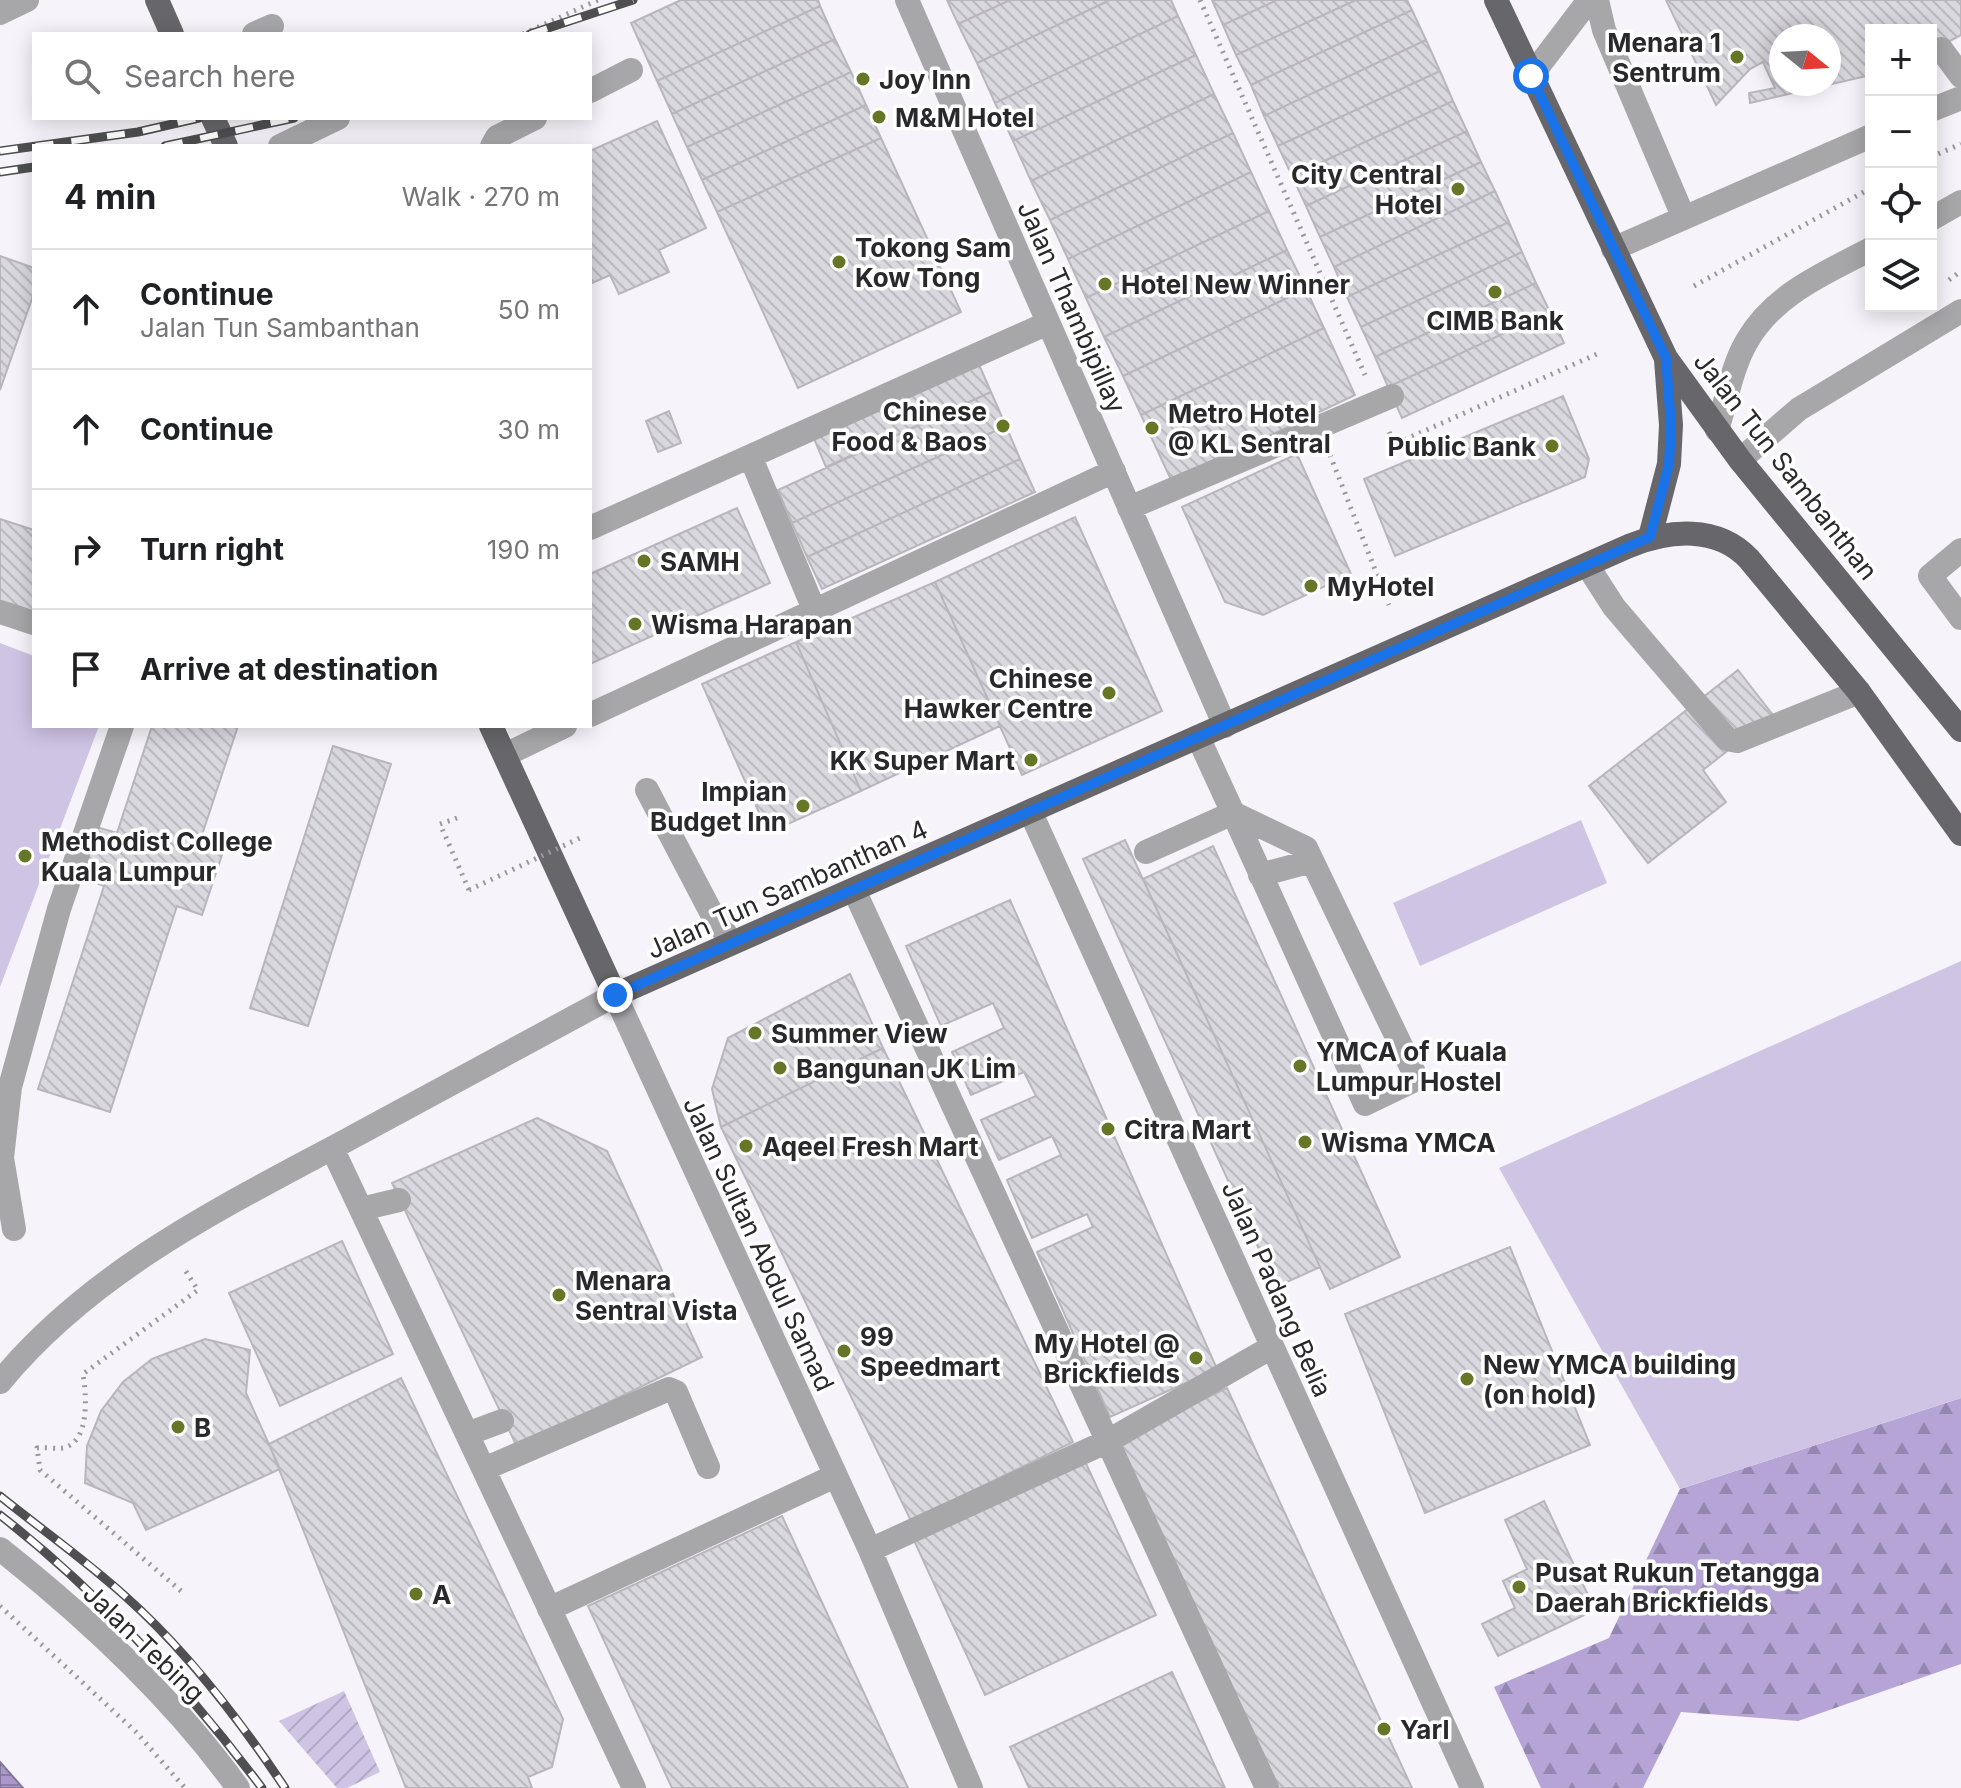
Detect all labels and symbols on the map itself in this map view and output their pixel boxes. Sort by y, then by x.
north arrow [1769,24,1841,96]
place label: Menara 1 Sentrum [1607,27,1721,88]
marker: Menara 1 Sentrum [1728,48,1746,66]
route start [1513,58,1549,94]
place label: Joy Inn [879,64,971,95]
marker: Joy Inn [854,70,872,88]
place label: M&M Hotel [895,102,1034,133]
marker: M&M Hotel [870,108,888,126]
place label: City Central Hotel [1291,159,1442,220]
marker: City Central Hotel [1449,180,1467,198]
street label: Jalan Thambipillay [1011,196,1133,418]
place label: Tokong Sam Kow Tong [855,232,1011,293]
marker: Tokong Sam Kow Tong [830,253,848,271]
place label: Hotel New Winner [1121,269,1350,300]
marker: Hotel New Winner [1096,275,1114,293]
marker: CIMB Bank [1486,283,1504,301]
place label: CIMB Bank [1426,305,1564,336]
street label: Jalan Tun Sambanthan [1688,346,1884,586]
place label: Chinese Food & Baos [832,396,987,457]
place label: Metro Hotel @ KL Sentral [1168,398,1331,459]
marker: Chinese Food & Baos [994,417,1012,435]
marker: Metro Hotel @ KL Sentral [1143,419,1161,437]
place label: Public Bank [1387,431,1536,462]
marker: Public Bank [1543,437,1561,455]
place label: SAMH [660,546,740,577]
marker: SAMH [635,552,653,570]
place label: MyHotel [1327,571,1434,602]
marker: MyHotel [1302,577,1320,595]
place label: Wisma Harapan [651,609,852,640]
marker: Wisma Harapan [626,615,644,633]
place label: Chinese Hawker Centre [904,663,1093,724]
marker: Chinese Hawker Centre [1100,684,1118,702]
place label: KK Super Mart [830,745,1015,776]
marker: KK Super Mart [1022,751,1040,769]
place label: Impian Budget Inn [650,776,787,837]
marker: Impian Budget Inn [794,797,812,815]
street label: Jalan Tun Sambanthan 4 [642,813,932,965]
place label: Methodist College Kuala Lumpur [41,826,273,887]
marker: Methodist College Kuala Lumpur [16,847,34,865]
route end [597,977,633,1013]
place label: Summer View [771,1018,948,1049]
marker: Summer View [746,1024,764,1042]
place label: YMCA of Kuala Lumpur Hostel [1316,1036,1507,1097]
place label: Bangunan JK Lim [796,1053,1016,1084]
marker: YMCA of Kuala Lumpur Hostel [1291,1057,1309,1075]
marker: Bangunan JK Lim [771,1059,789,1077]
street label: Jalan Sultan Abdul Samad [677,1092,841,1396]
place label: Citra Mart [1124,1114,1252,1145]
marker: Citra Mart [1099,1120,1117,1138]
place label: Wisma YMCA [1321,1127,1496,1158]
place label: Aqeel Fresh Mart [762,1131,979,1162]
marker: Wisma YMCA [1296,1133,1314,1151]
marker: Aqeel Fresh Mart [737,1137,755,1155]
street label: Jalan Padang Belia [1216,1176,1338,1402]
place label: Menara Sentral Vista [575,1265,738,1326]
marker: Menara Sentral Vista [550,1286,568,1304]
place label: 99 Speedmart [860,1321,1001,1382]
place label: My Hotel @ Brickfields [1034,1328,1180,1389]
marker: 99 Speedmart [835,1342,853,1360]
marker: My Hotel @ Brickfields [1187,1349,1205,1367]
place label: New YMCA building (on hold) [1483,1349,1736,1410]
marker: New YMCA building (on hold) [1458,1370,1476,1388]
place label: B [194,1412,211,1443]
marker: B [169,1418,187,1436]
place label: Pusat Rukun Tetangga Daerah Brickfields [1535,1557,1820,1618]
street label: Jalan Tebing [77,1578,211,1708]
marker: Pusat Rukun Tetangga Daerah Brickfields [1510,1578,1528,1596]
place label: A [432,1579,451,1610]
marker: A [407,1585,425,1603]
place label: Yarl [1400,1714,1450,1745]
marker: Yarl [1375,1720,1393,1738]

